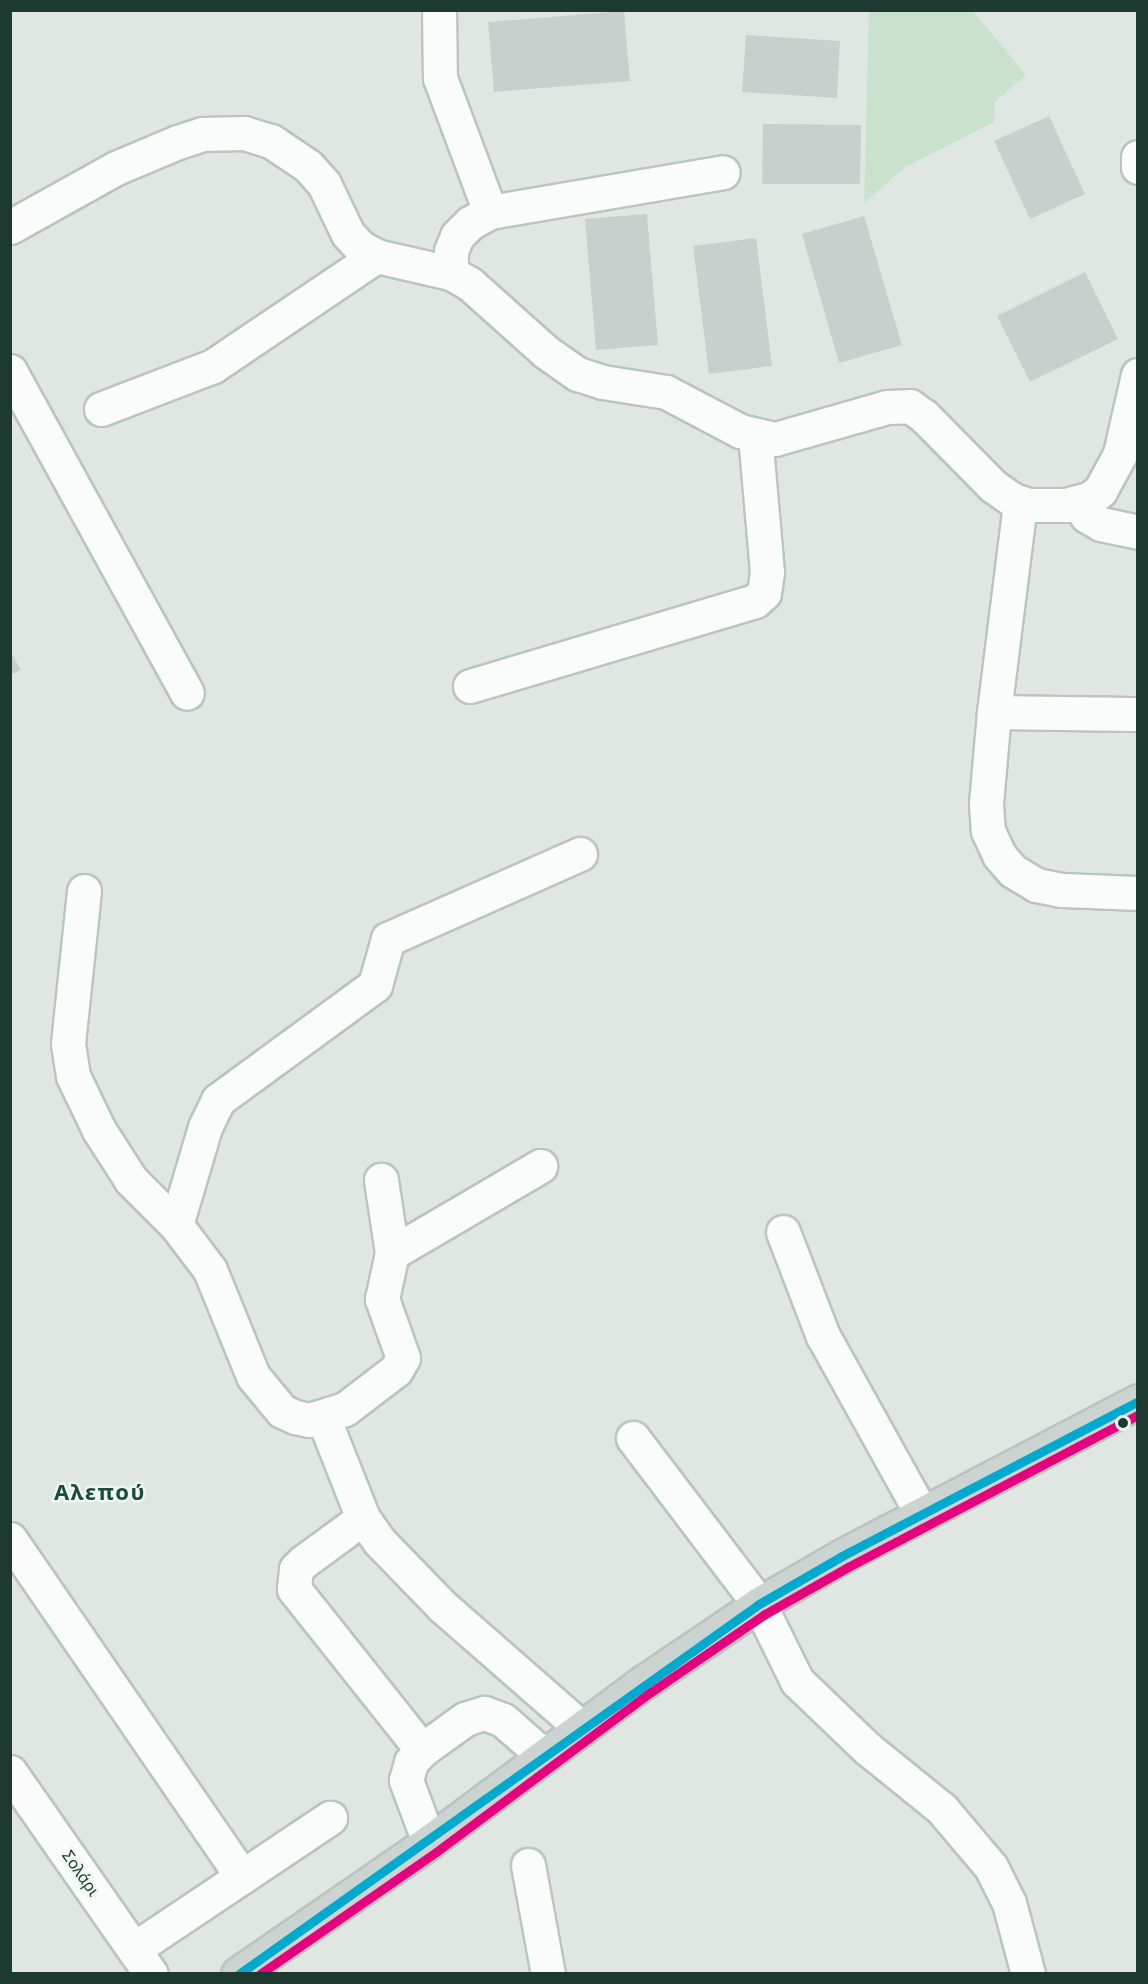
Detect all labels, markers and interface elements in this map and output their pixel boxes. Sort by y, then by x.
unlabelled marker [1117,1417,1129,1429]
district label: Αλεπού [54,1479,146,1505]
street label: Σολάρι [58,1846,104,1900]

